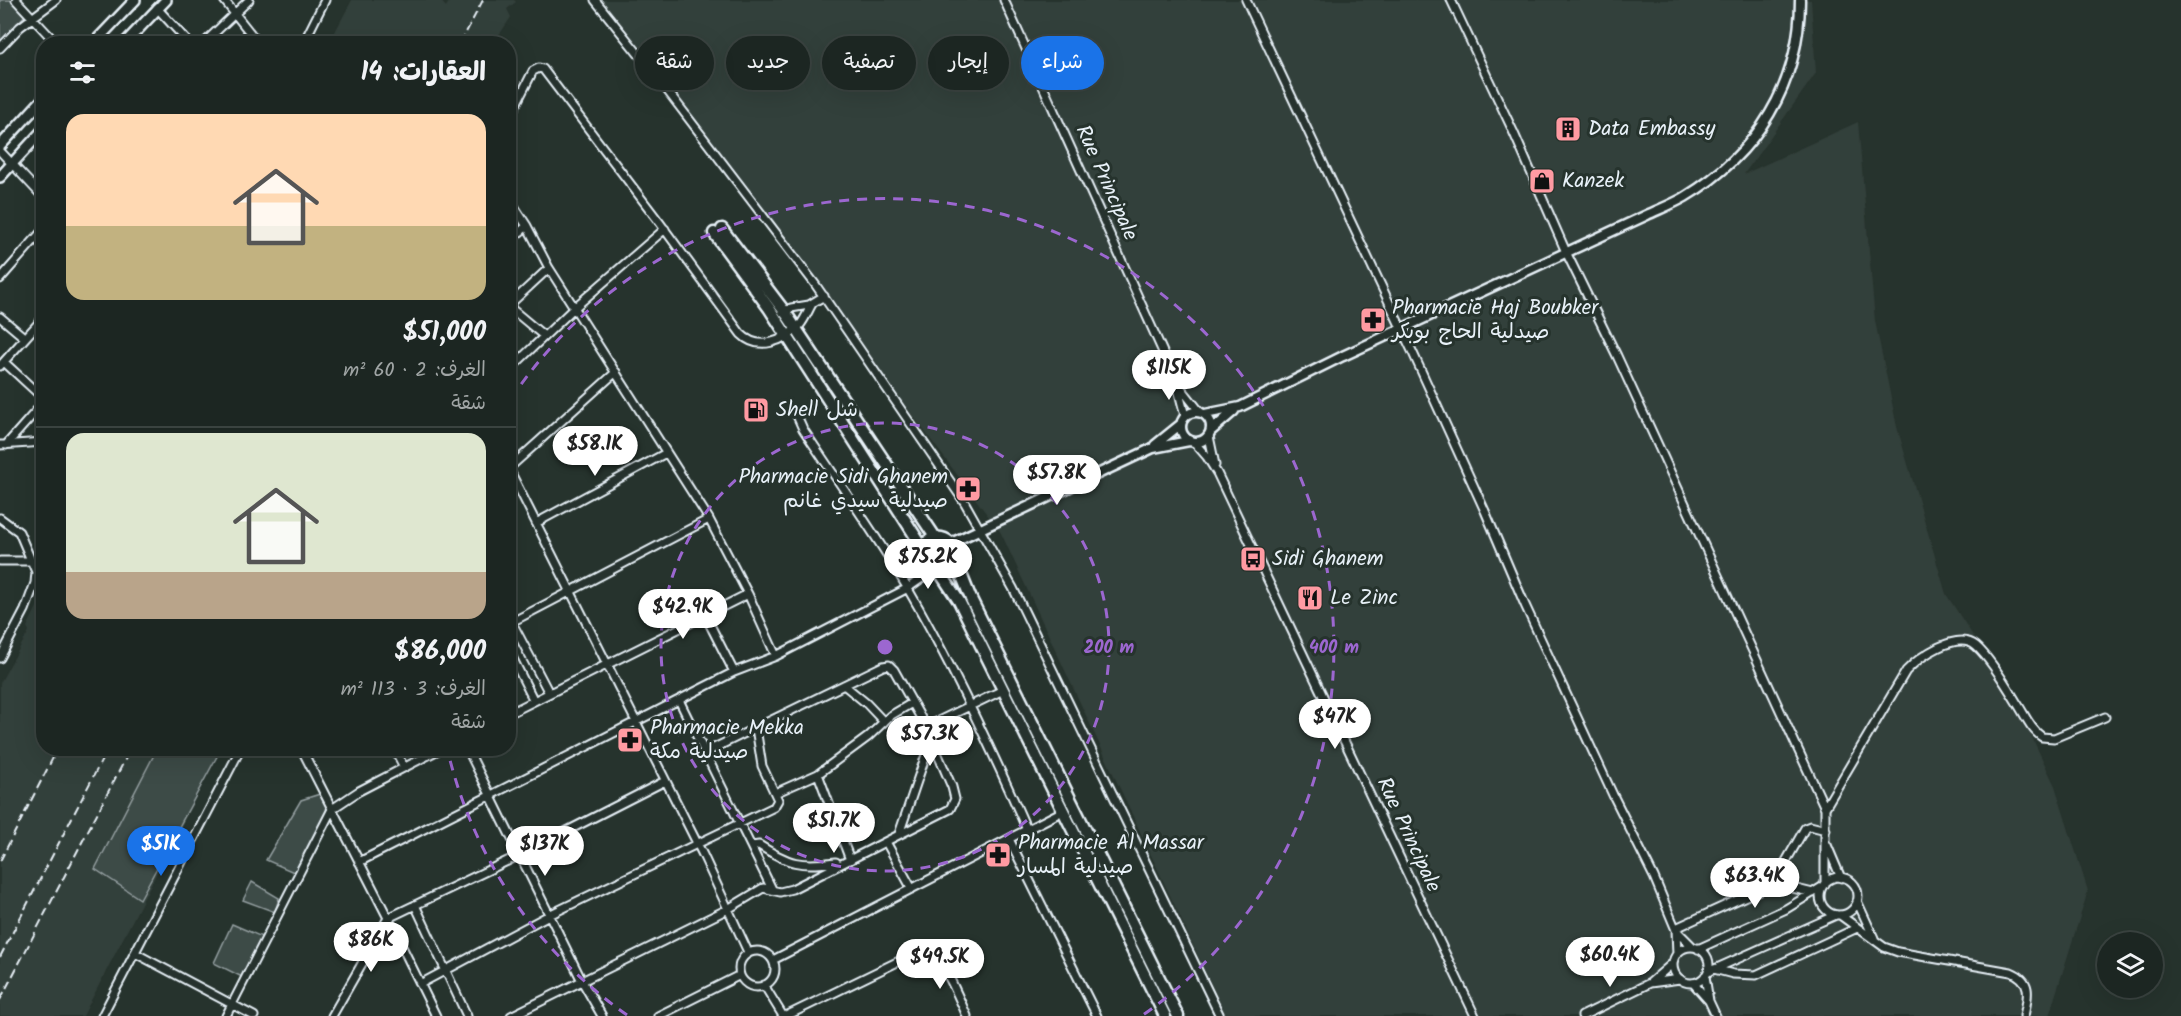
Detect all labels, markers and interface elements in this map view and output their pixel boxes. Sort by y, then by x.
chip: شقة [635,36,714,90]
chip: جديد [726,36,810,90]
chip: تصفية [822,36,916,90]
chip: إيجار [928,36,1009,90]
chip: شراء [1021,36,1104,90]
text: العقارات: 14 [360,52,486,94]
icon: filters [66,56,99,89]
place label: Data Embassy [1588,113,1716,146]
building icon: Data Embassy [1553,114,1583,144]
street label: Rue Principale [1066,120,1146,247]
icon: home [222,153,330,261]
place label: Kanzek [1562,165,1624,198]
shop icon: Kanzek [1527,166,1557,196]
place label: Pharmacie Haj Boubker صيدلية الحاج بوبكر [1390,292,1599,349]
pharmacy icon: Pharmacie Haj Boubker صيدلية الحاج بوبكر [1358,305,1388,335]
text: $51,000 [403,312,486,354]
pin: $115K [1127,350,1211,401]
text: $115K [1146,353,1192,385]
text: الغرف: 2 · 60 m² [343,355,486,387]
text: شقة [451,388,486,420]
place label: Shell شل [776,394,858,427]
fuel station icon: Shell شل [741,395,771,425]
pin: $58.1K [546,426,644,477]
text: $58.1K [567,429,623,461]
pin: $57.8K [1008,455,1106,506]
text: $57.8K [1027,458,1087,490]
place label: Pharmacie Sidi Ghanem صيدلية سيدي غانم [738,461,948,518]
icon: home [222,472,330,580]
pharmacy icon: Pharmacie Sidi Ghanem صيدلية سيدي غانم [953,474,983,504]
pin: $75.2K [879,539,977,590]
text: $75.2K [898,542,958,574]
place label: Sidi Ghanem [1272,543,1383,576]
bus stop icon: Sidi Ghanem [1238,544,1268,574]
place label: Le Zinc [1330,582,1398,615]
restaurant icon: Le Zinc [1295,583,1325,613]
pin: $42.9K [634,589,732,640]
text: $42.9K [652,592,714,624]
text: $86,000 [394,631,486,673]
text: 200 m [1084,634,1135,663]
text: 400 m [1309,634,1359,663]
centre of rings [875,637,895,657]
text: الغرف: 3 · 113 m² [341,674,486,706]
pin: $47K [1299,699,1371,750]
text: $47K [1313,702,1357,734]
text: شقة [451,707,486,739]
place label: Pharmacie Mekka صيدلية مكة [650,712,804,769]
pin: $57.3K [881,716,979,767]
text: $57.3K [900,719,960,751]
pharmacy icon: Pharmacie Mekka صيدلية مكة [615,725,645,755]
street label: Rue Principale [1367,772,1449,898]
pin: $51.7K [785,803,883,854]
text: $51.7K [807,806,861,838]
pin: $51K [125,826,197,877]
pin: $137K [503,826,587,877]
place label: Pharmacie Al Massar صيدلية المسار [1016,827,1205,884]
text: $51K [141,829,181,861]
text: $137K [520,829,570,861]
pharmacy icon: Pharmacie Al Massar صيدلية المسار [983,840,1013,870]
pin: $63.4K [1706,858,1804,909]
text: $63.4K [1724,861,1786,893]
pin: $86K [335,922,407,973]
text: $86K [348,925,394,957]
map controls [2097,932,2163,998]
button: layers [2097,932,2163,998]
pin: $60.4K [1561,937,1659,988]
pin: $49.5K [891,939,989,990]
text: $60.4K [1580,940,1640,972]
text: $49.5K [910,942,970,974]

